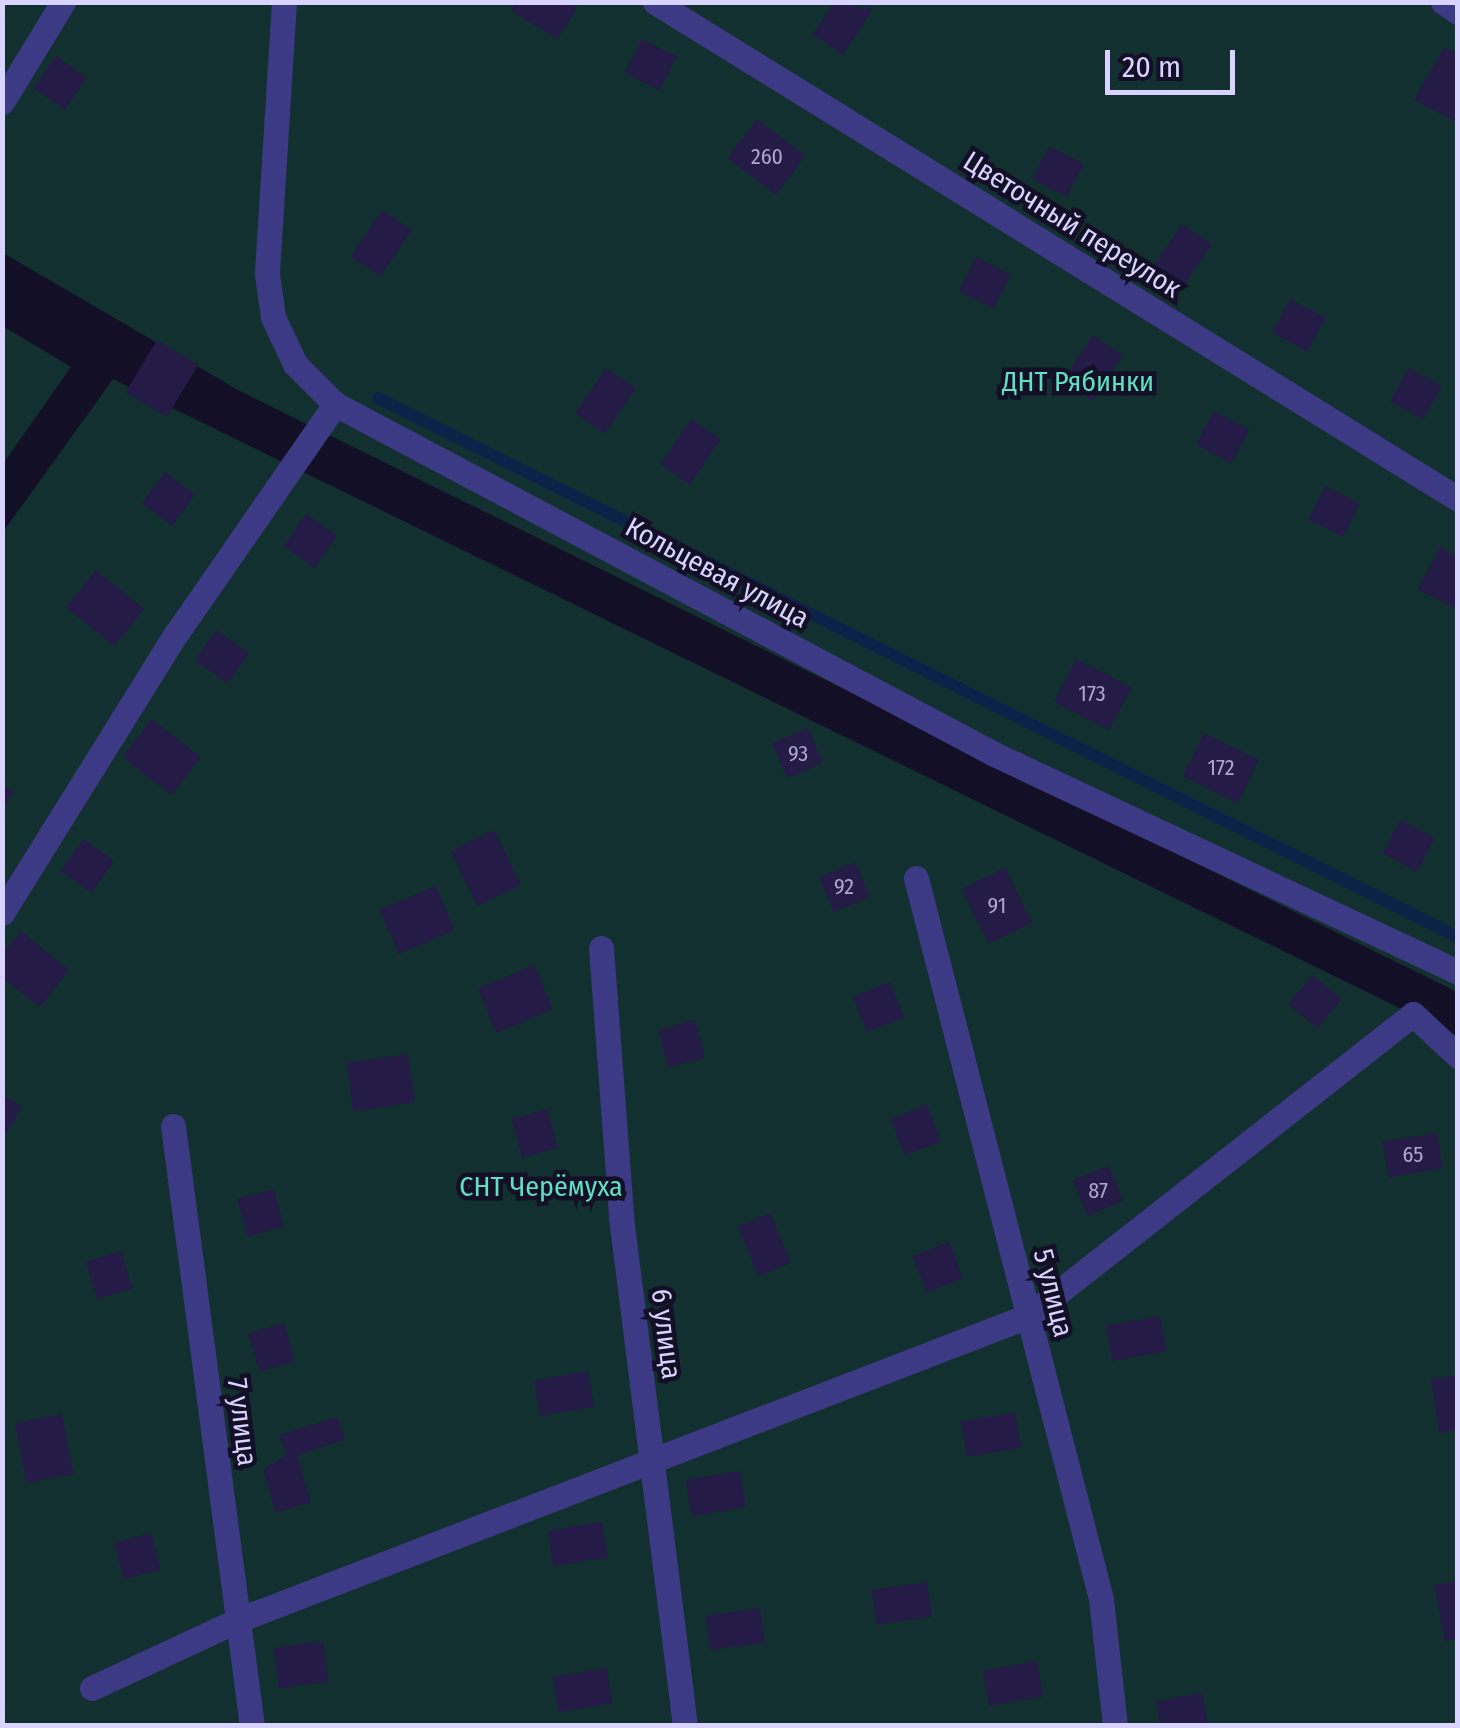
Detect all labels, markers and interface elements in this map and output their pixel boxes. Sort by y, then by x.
scale bar [1110,30,1240,92]
text: 20 m [1122,49,1181,85]
house number: 260 [751,144,783,170]
street label: Цветочный переулок [957,144,1187,306]
park label: ДНТ Рябинки [1002,365,1154,399]
street label: Кольцевая улица [620,511,814,635]
house number: 173 [1078,681,1106,707]
house number: 93 [788,741,808,767]
house number: 172 [1208,755,1234,781]
house number: 92 [834,874,854,900]
house number: 91 [988,893,1006,919]
house number: 65 [1403,1142,1423,1168]
park label: СНТ Черёмуха [459,1170,623,1204]
house number: 87 [1088,1178,1108,1204]
street label: 5 улица [1026,1245,1080,1341]
street label: 6 улица [644,1287,688,1381]
street label: 7 улица [220,1376,264,1468]

